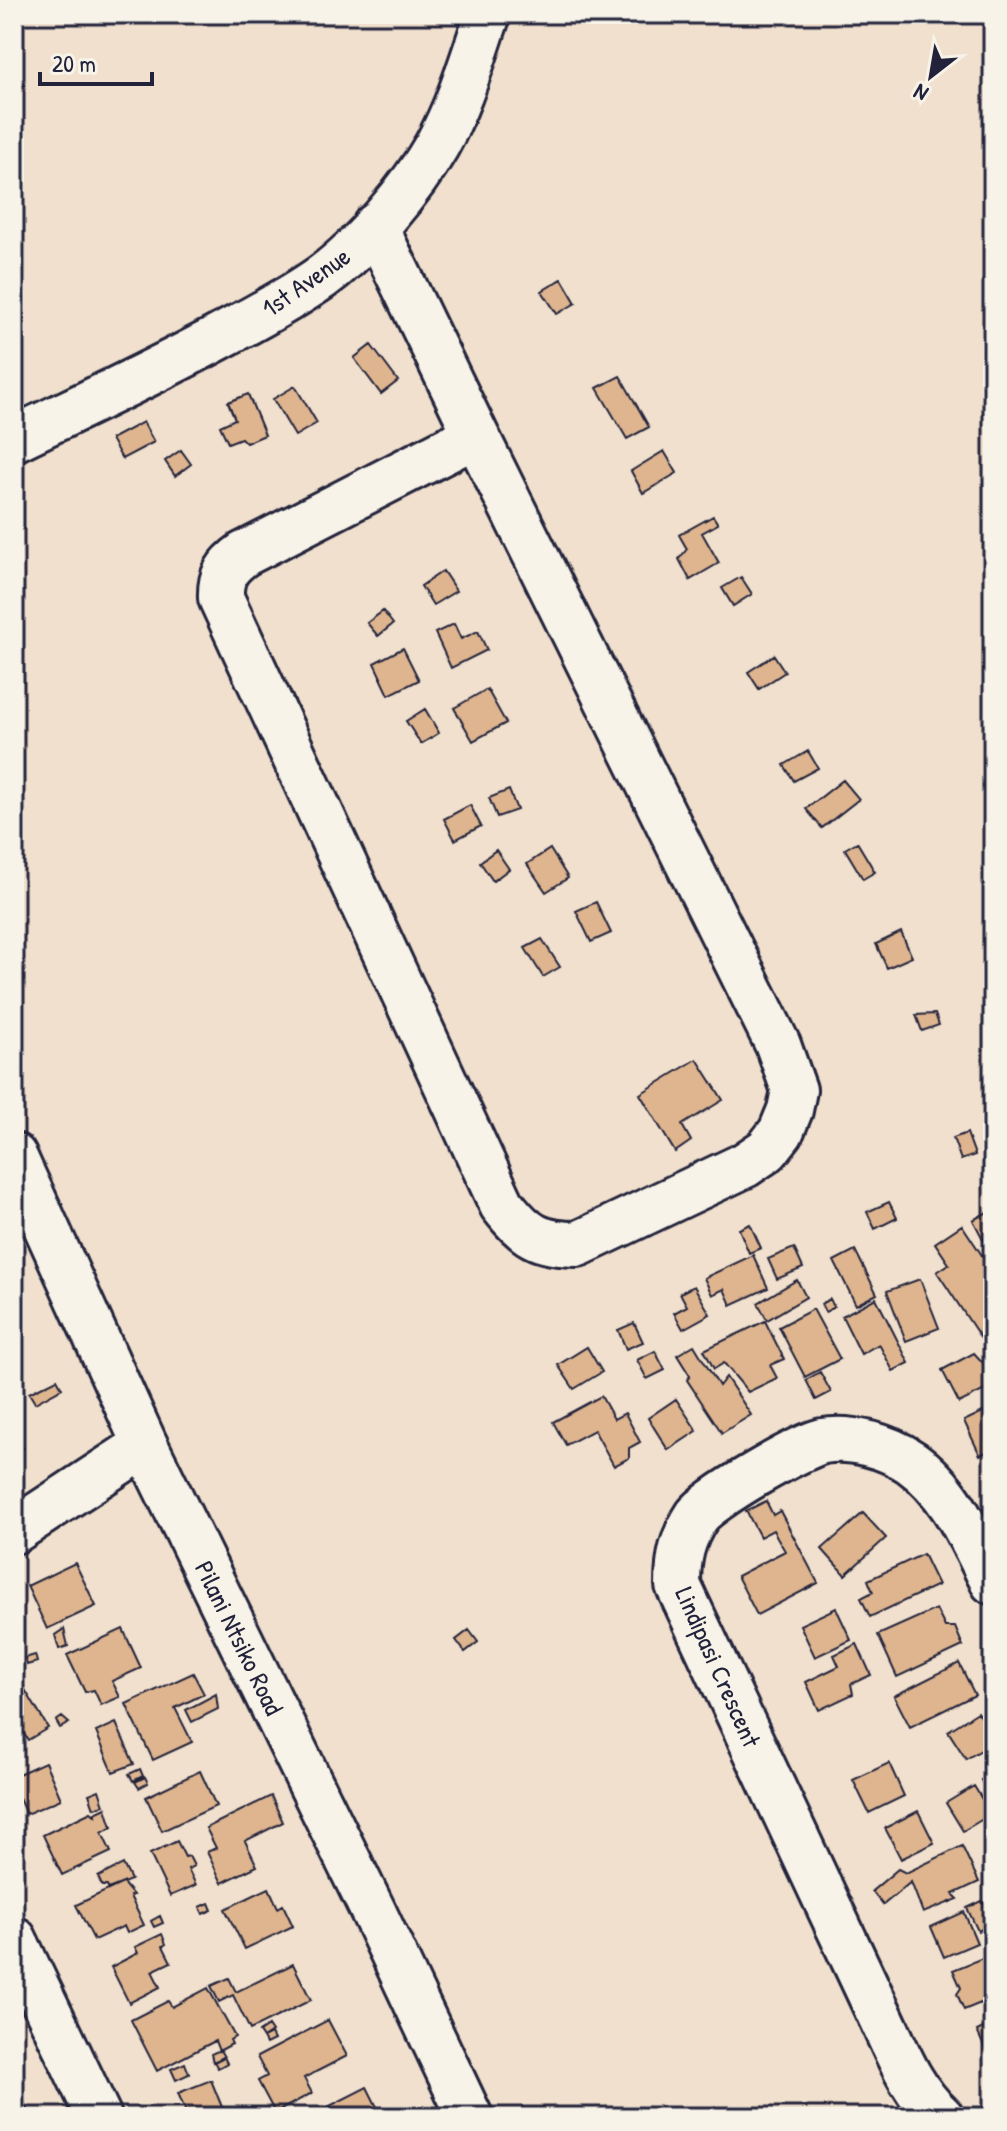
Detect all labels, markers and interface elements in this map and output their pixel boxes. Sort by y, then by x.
scale bar [40,36,152,86]
north arrow [891,36,971,116]
text: 20 m [52,47,96,79]
text: N [908,77,933,109]
street label: 1st Avenue [255,238,357,325]
street label: Pilani Ntsiko Road [187,1555,292,1721]
street label: Lindipasi Crescent [667,1581,770,1753]

